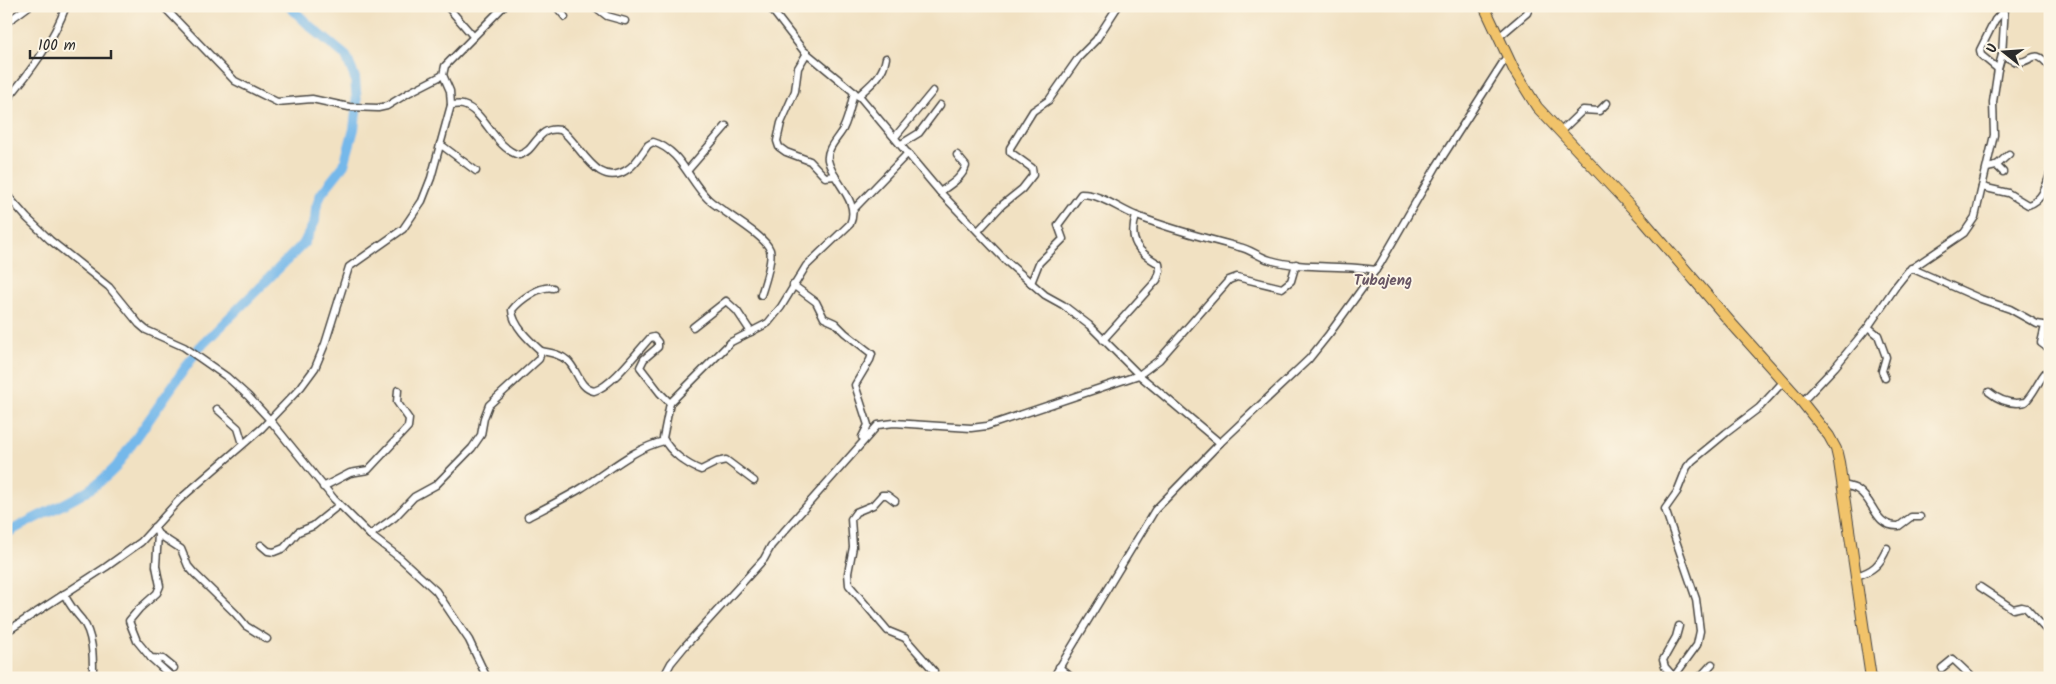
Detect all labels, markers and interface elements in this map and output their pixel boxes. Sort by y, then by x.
scale bar [30,28,111,60]
north arrow [1978,28,2028,78]
text: 100 m [38,34,76,58]
text: U [1981,41,2004,56]
district label: Tubajeng [1354,269,1412,293]

